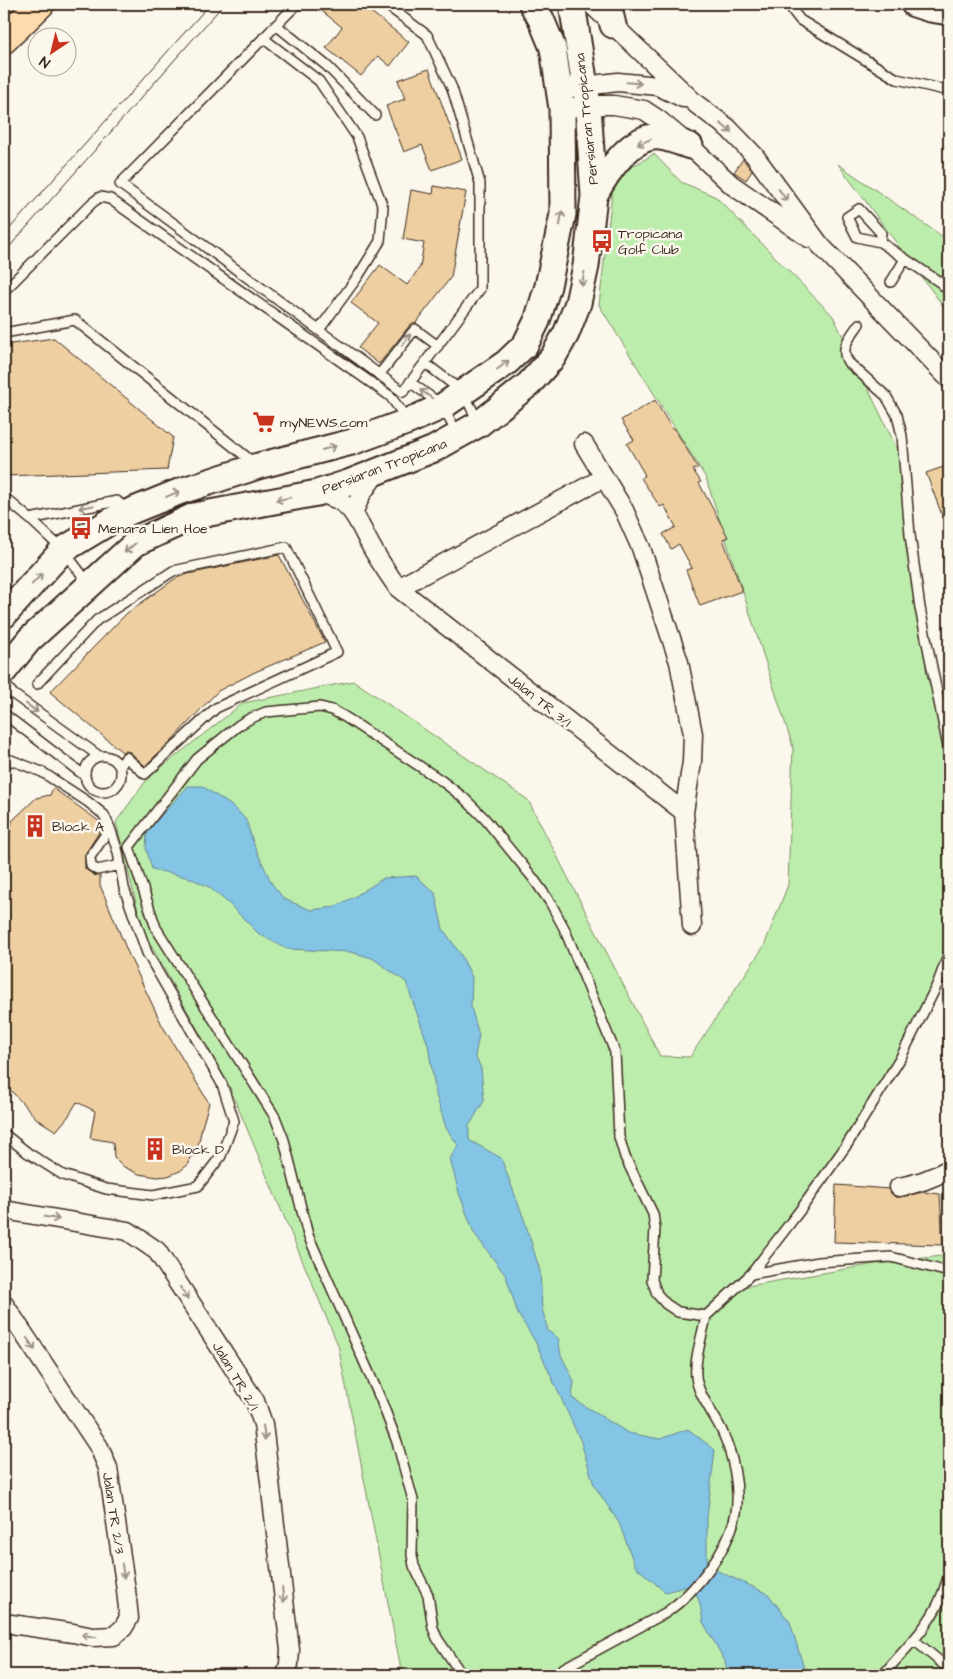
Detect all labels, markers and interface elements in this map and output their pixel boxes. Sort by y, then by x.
north arrow [28,28,78,78]
text: N [36,51,54,73]
street label: Persiaran Tropicana [570,52,604,186]
one-way arrow [625,79,641,88]
one-way arrow [720,122,733,134]
one-way arrow [637,137,652,147]
one-way arrow [778,188,788,202]
one-way arrow [557,210,567,226]
place label: Tropicana Golf Club [618,224,682,260]
bus stop icon: Tropicana Golf Club [589,228,615,254]
one-way arrow [578,270,588,286]
one-way arrow [400,334,411,347]
one-way arrow [496,359,509,370]
one-way arrow [419,389,433,399]
supermarket icon: myNEWS.com [251,409,277,435]
place label: myNEWS.com [280,413,368,433]
street label: Persiaran Tropicana [319,434,450,500]
one-way arrow [320,443,336,452]
one-way arrow [165,489,180,498]
one-way arrow [275,495,291,505]
one-way arrow [78,503,94,512]
bus stop icon: Menara Lien Hoe [68,515,94,541]
place label: Menara Lien Hoe [98,519,208,539]
one-way arrow [123,542,136,554]
one-way arrow [31,572,43,585]
street label: Jalan TR 3/1 [503,669,576,732]
one-way arrow [25,702,38,713]
building icon: Block A [22,813,48,839]
place label: Block A [52,817,104,837]
building icon: Block D [142,1136,168,1162]
place label: Block D [172,1140,224,1160]
one-way arrow [43,1214,59,1224]
one-way arrow [179,1286,189,1300]
one-way arrow [26,1337,36,1351]
street label: Jalan TR 2/1 [207,1338,264,1415]
one-way arrow [259,1425,269,1441]
street label: Jalan TR 2/3 [97,1471,129,1555]
one-way arrow [119,1562,129,1578]
one-way arrow [278,1586,288,1602]
one-way arrow [81,1630,97,1640]

